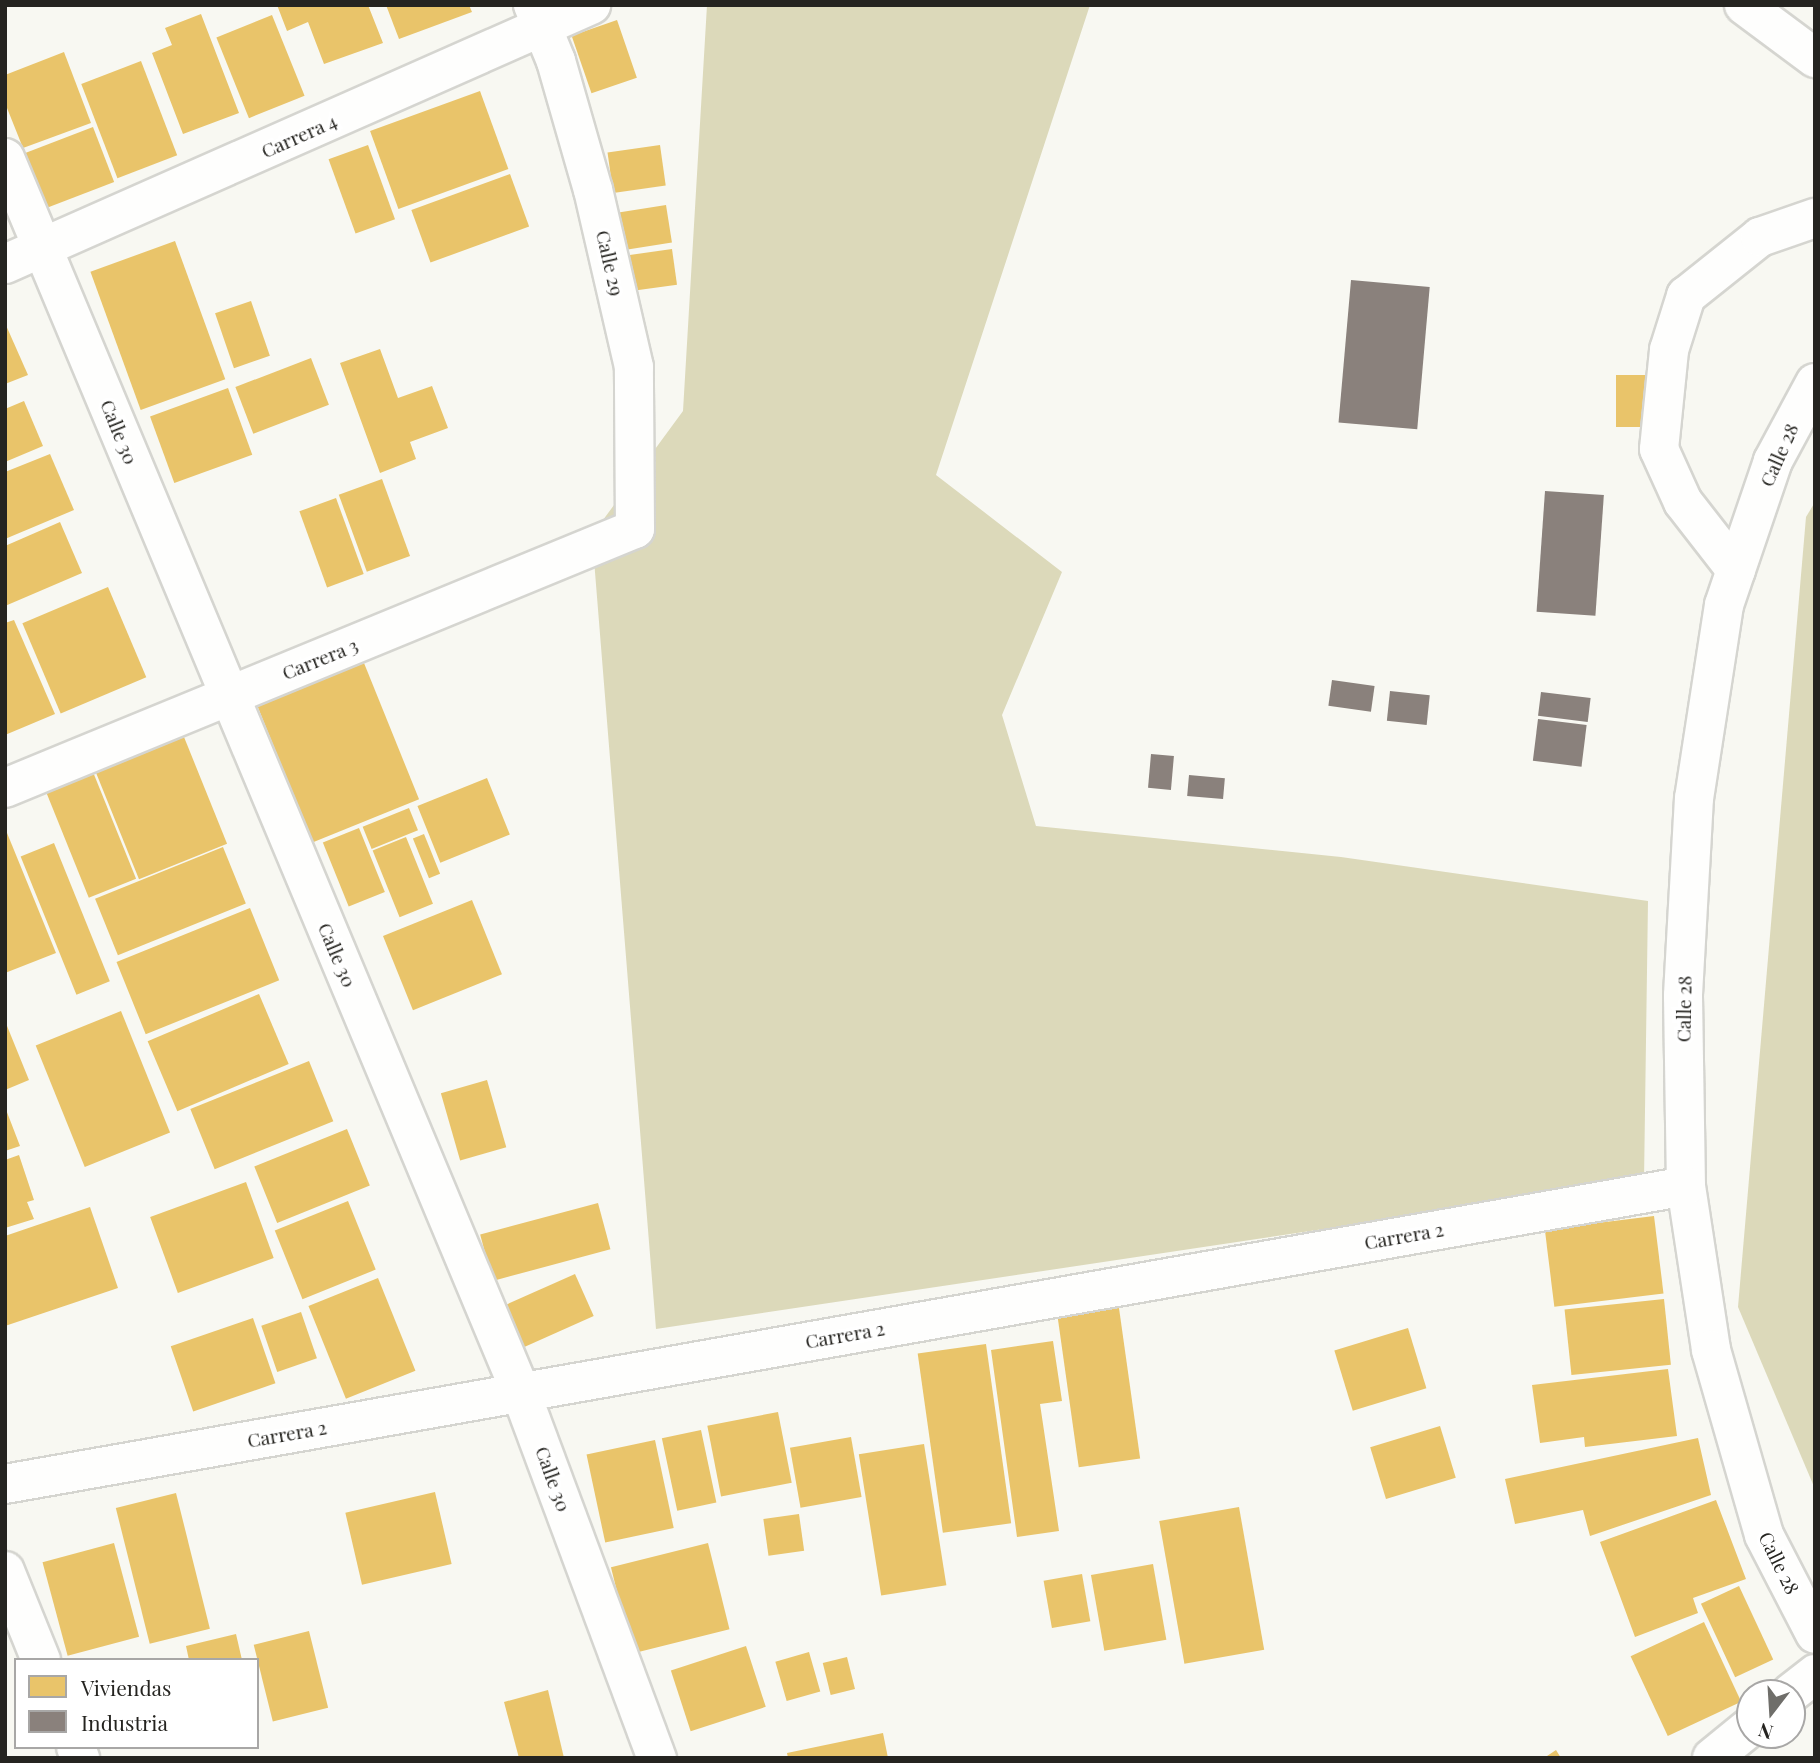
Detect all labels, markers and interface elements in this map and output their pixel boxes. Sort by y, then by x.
street label: Carrera 4 [257,109,341,163]
street label: Calle 29 [591,228,629,298]
street label: Calle 30 [96,396,142,468]
street label: Calle 28 [1755,420,1803,490]
street label: Carrera 3 [279,633,361,685]
street label: Calle 30 [313,919,361,991]
street label: Calle 28 [1672,976,1696,1042]
street label: Carrera 2 [1362,1218,1446,1254]
street label: Carrera 2 [803,1317,887,1353]
street label: Carrera 2 [245,1416,329,1452]
street label: Calle 30 [531,1443,575,1515]
street label: Calle 28 [1754,1528,1804,1598]
legend [14,1658,259,1749]
text: Viviendas [81,1673,171,1701]
north arrow [1736,1679,1806,1749]
text: Industria [81,1708,168,1736]
text: N [1755,1718,1776,1747]

